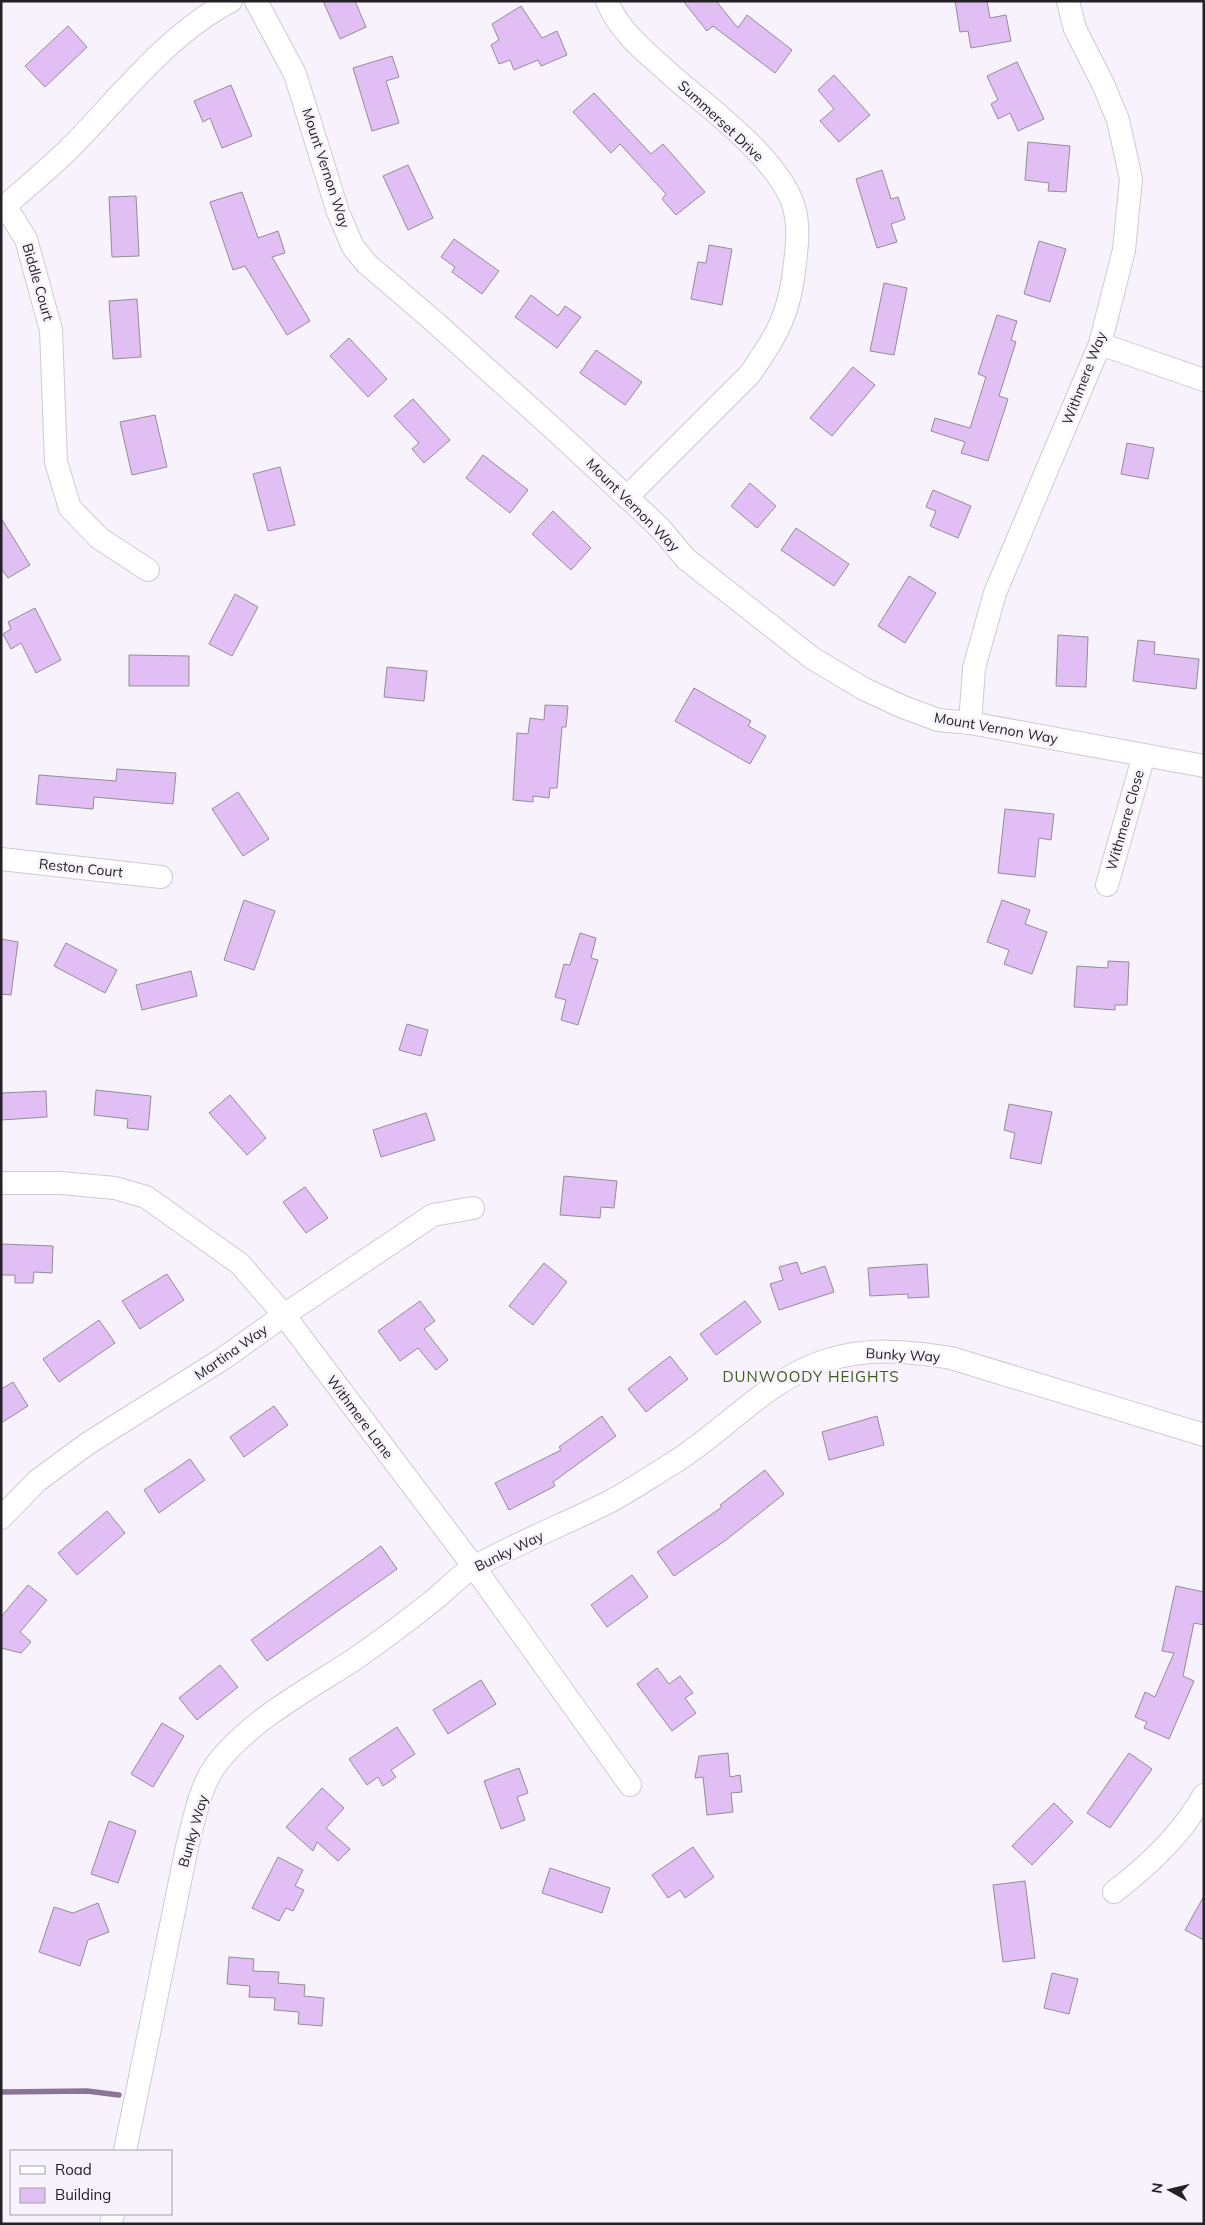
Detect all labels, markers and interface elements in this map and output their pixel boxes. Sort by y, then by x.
street label: Summerset Drive [674,77,768,165]
street label: Mount Vernon Way [298,106,354,231]
street label: Biddle Court [18,241,58,323]
street label: Withmere Way [1058,328,1110,427]
street label: Mount Vernon Way [582,454,684,556]
street label: Mount Vernon Way [933,708,1060,748]
street label: Withmere Close [1102,768,1148,872]
street label: Reston Court [38,855,124,881]
street label: Martina Way [191,1320,271,1384]
street label: Bunky Way [865,1344,941,1366]
district label: DUNWOODY HEIGHTS [722,1367,900,1386]
street label: Withmere Lane [323,1372,397,1462]
street label: Bunky Way [472,1526,547,1575]
street label: Bunky Way [174,1792,212,1869]
legend [10,2150,172,2215]
text: Road [55,2160,92,2179]
north arrow [1145,2165,1195,2215]
text: N [1147,2182,1167,2195]
text: Building [55,2185,111,2204]

